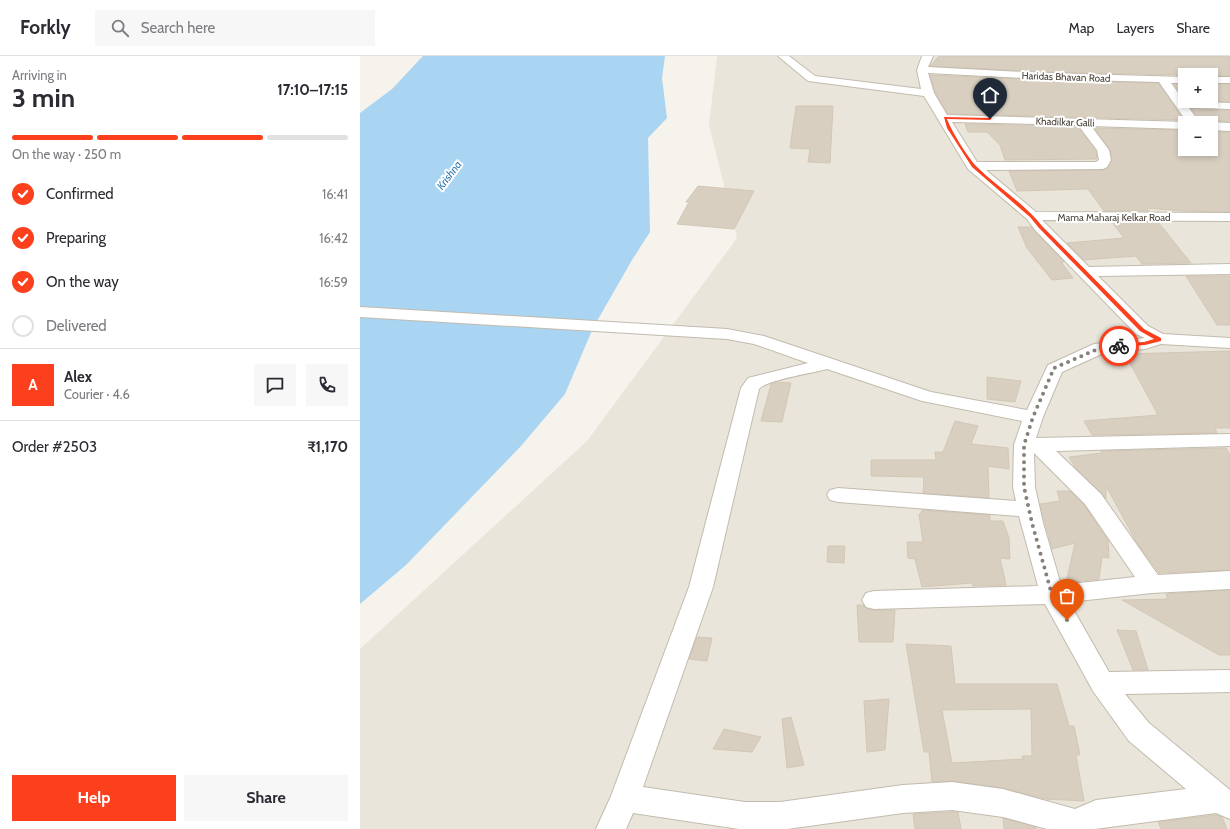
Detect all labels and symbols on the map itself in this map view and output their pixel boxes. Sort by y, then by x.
street label: Haridas Bhavan Road [1021,69,1111,85]
pin [973,78,1007,119]
street label: Khadilkar Galli [1035,114,1095,130]
water label: Krishna [433,158,465,192]
street label: Mama Maharaj Kelkar Road [1057,211,1171,224]
courier [1099,326,1139,366]
pin [1050,579,1084,620]

